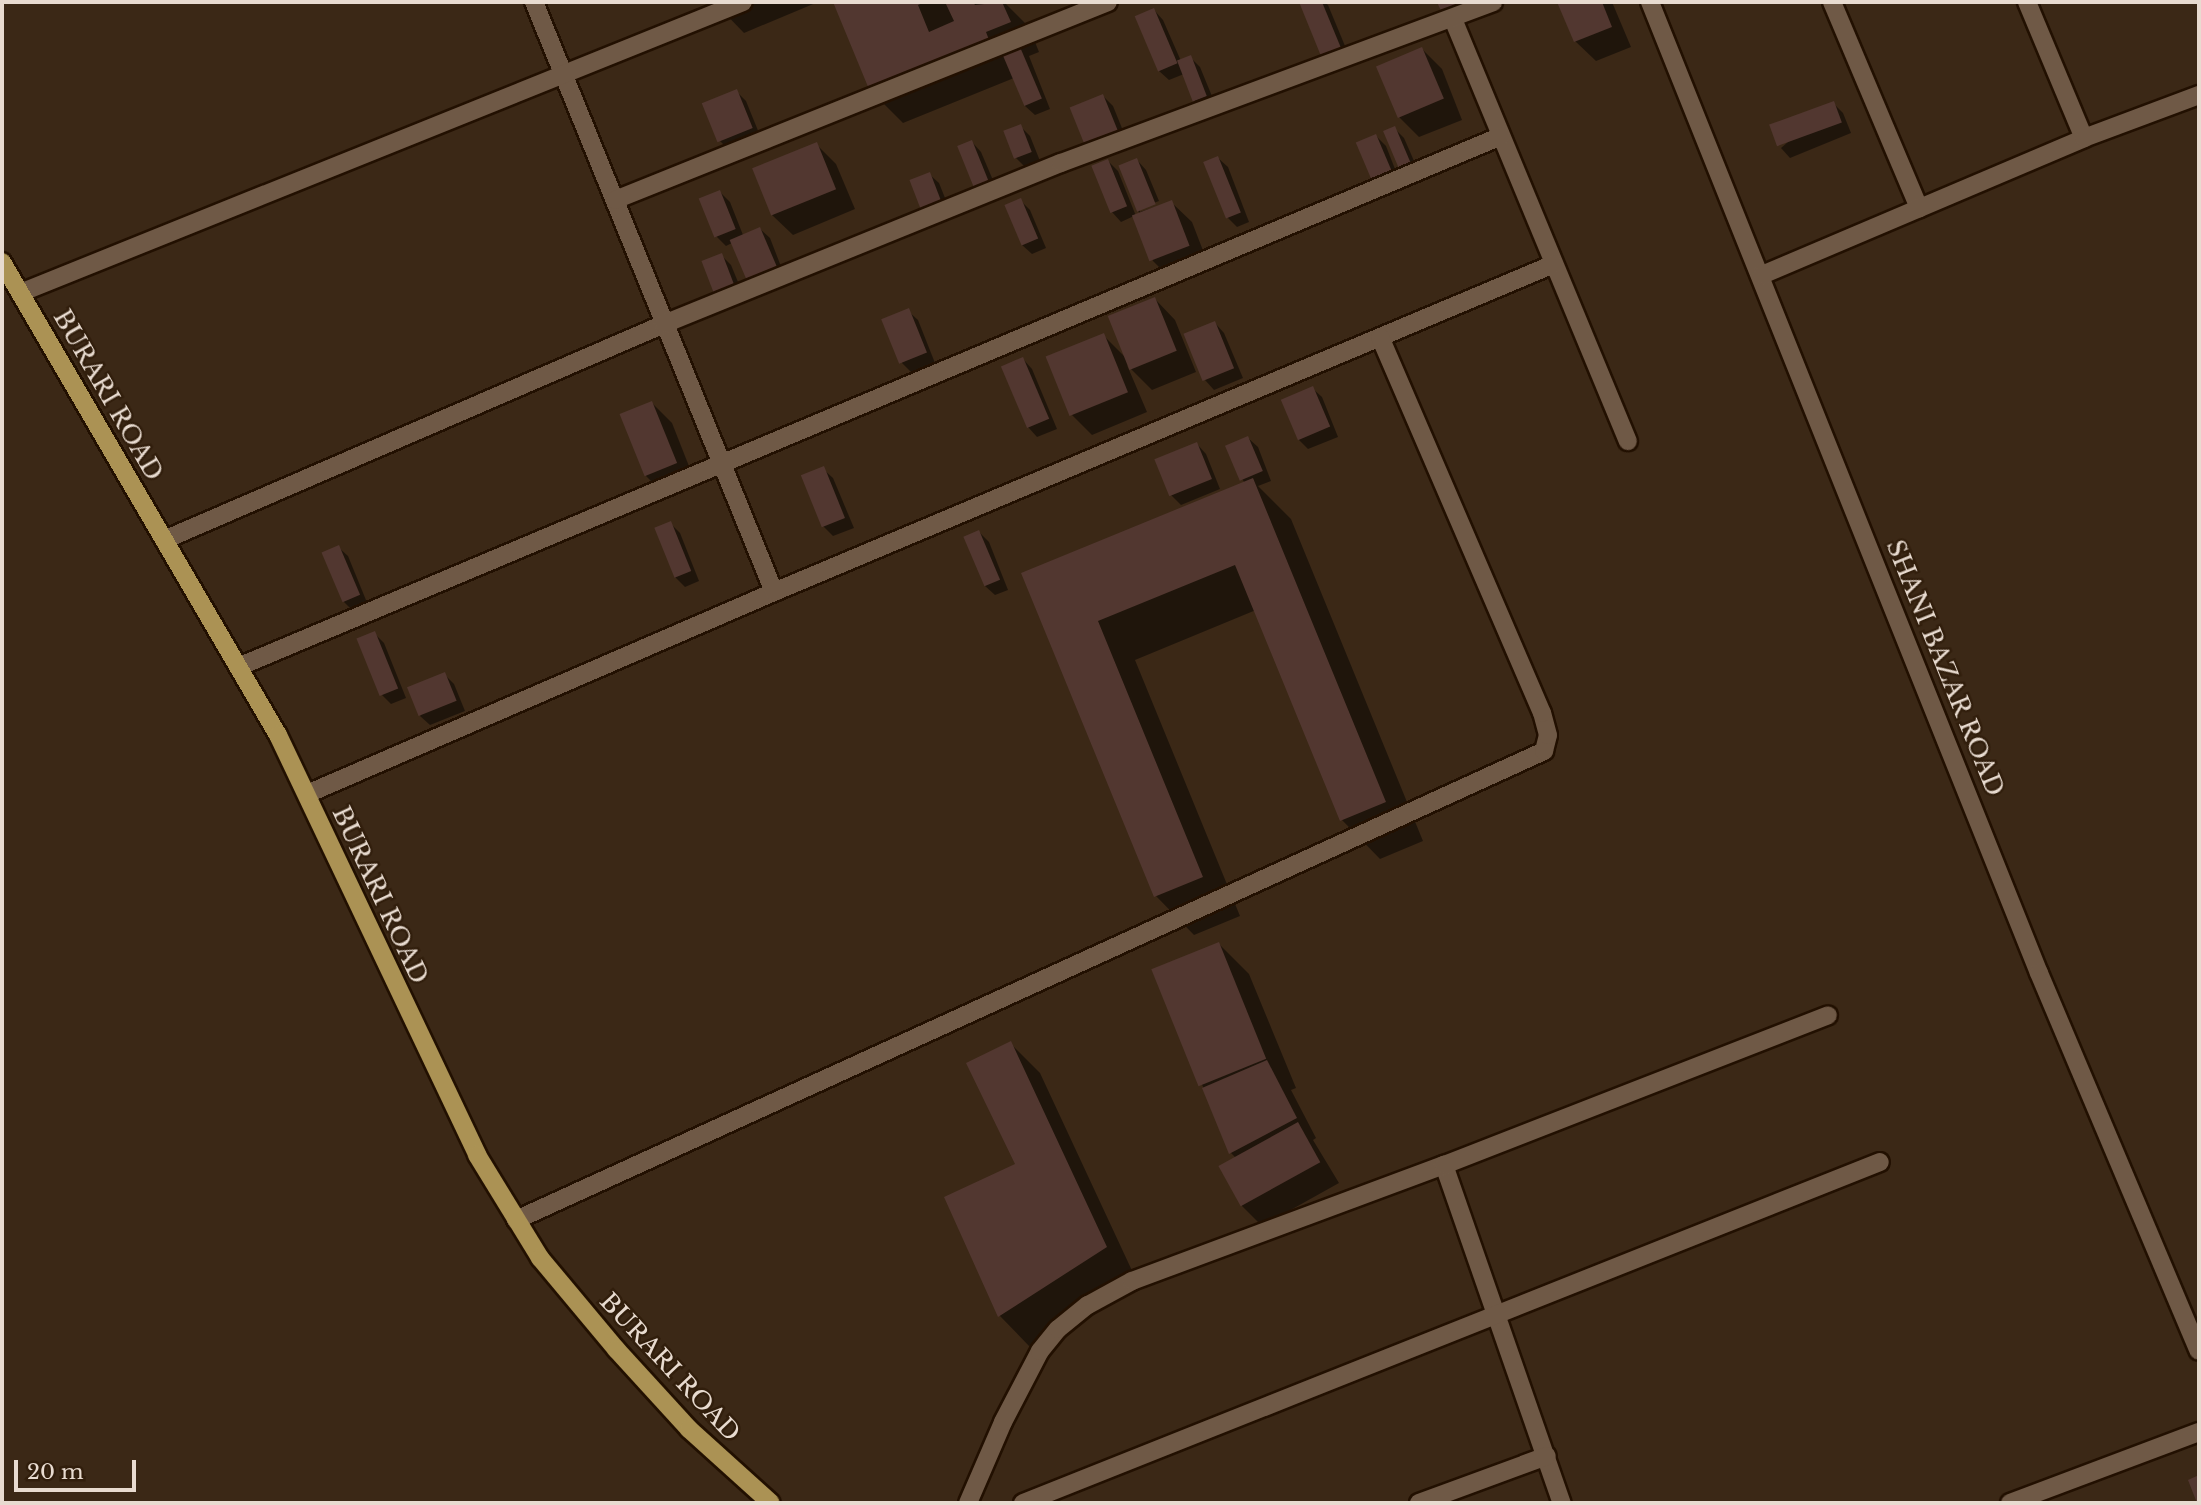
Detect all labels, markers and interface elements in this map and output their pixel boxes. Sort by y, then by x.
street label: BURARI ROAD [47,305,169,485]
street label: SHANI BAZAR ROAD [1880,535,2010,801]
street label: BURARI ROAD [326,802,434,988]
street label: BURARI ROAD [594,1287,746,1447]
scale bar [18,1446,140,1490]
text: 20 m [27,1459,84,1485]

